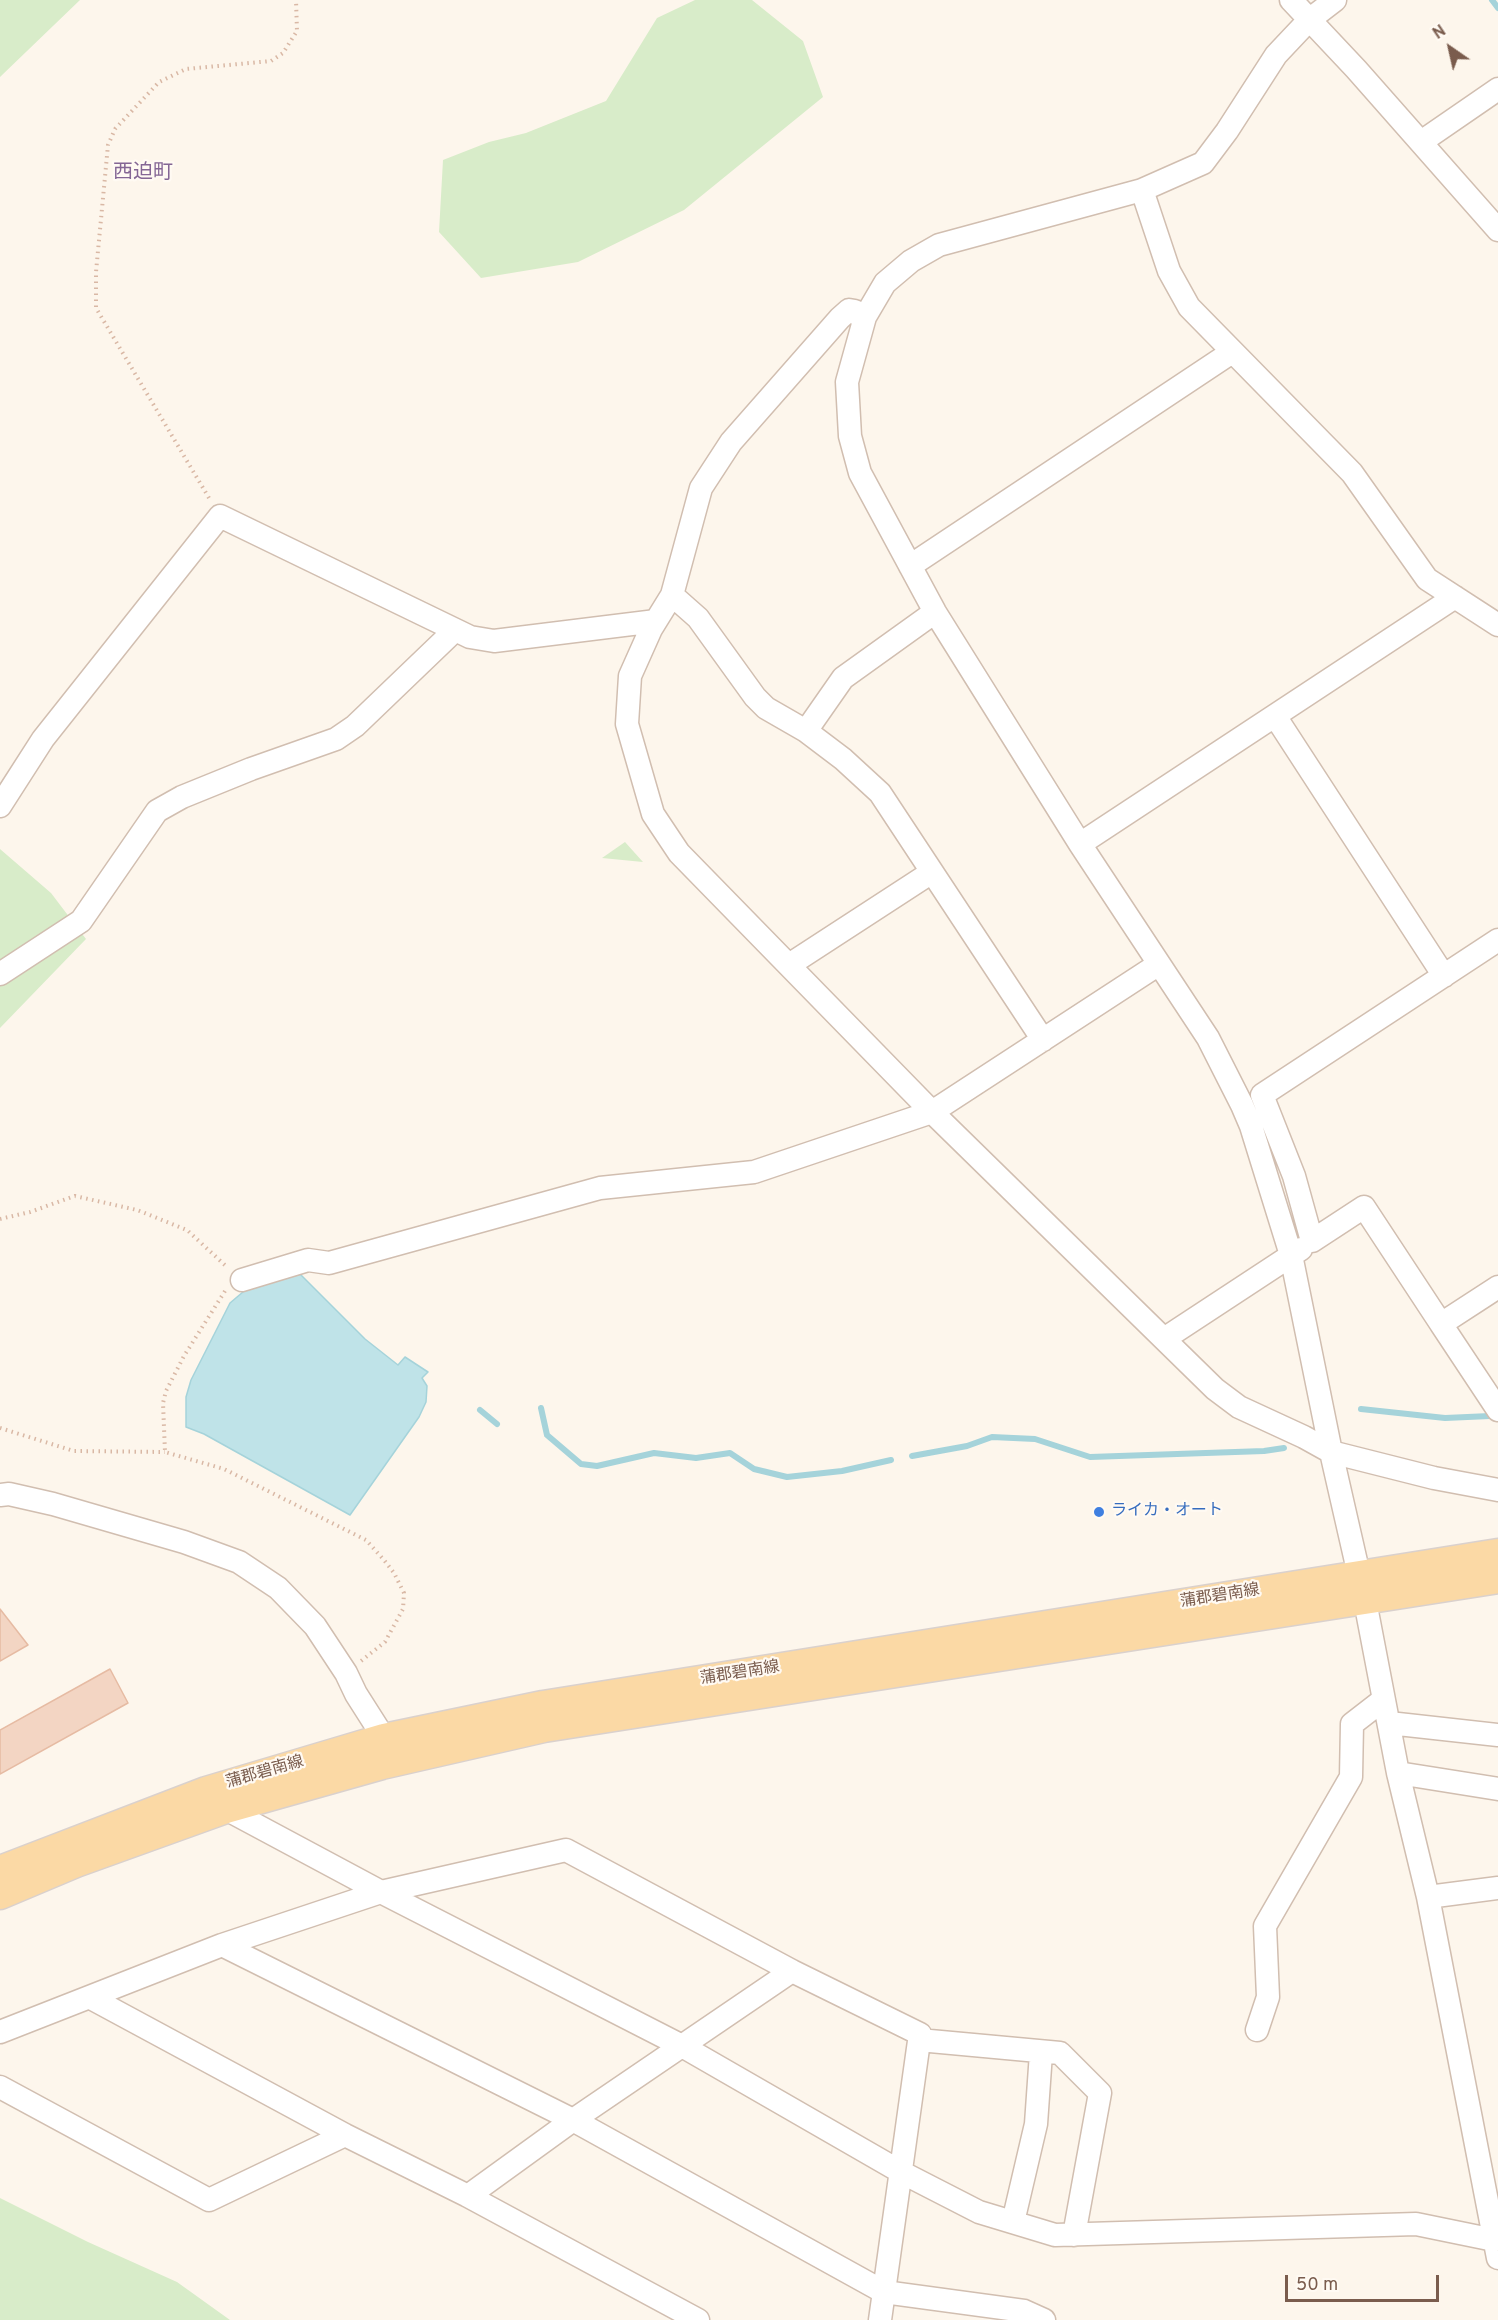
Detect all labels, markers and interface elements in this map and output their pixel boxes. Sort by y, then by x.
north arrow [1420,18,1480,78]
text: N [1430,22,1450,45]
district label: 西迫町 [113,162,173,186]
place label: ライカ・オート [1111,1502,1223,1522]
marker: ライカ・オート [1092,1505,1106,1519]
street label: 蒲郡碧南線 [1179,1581,1261,1613]
street label: 蒲郡碧南線 [699,1658,781,1690]
street label: 蒲郡碧南線 [224,1753,306,1793]
scale bar [1288,2263,1442,2301]
text: 50 m [1296,2274,1338,2297]

